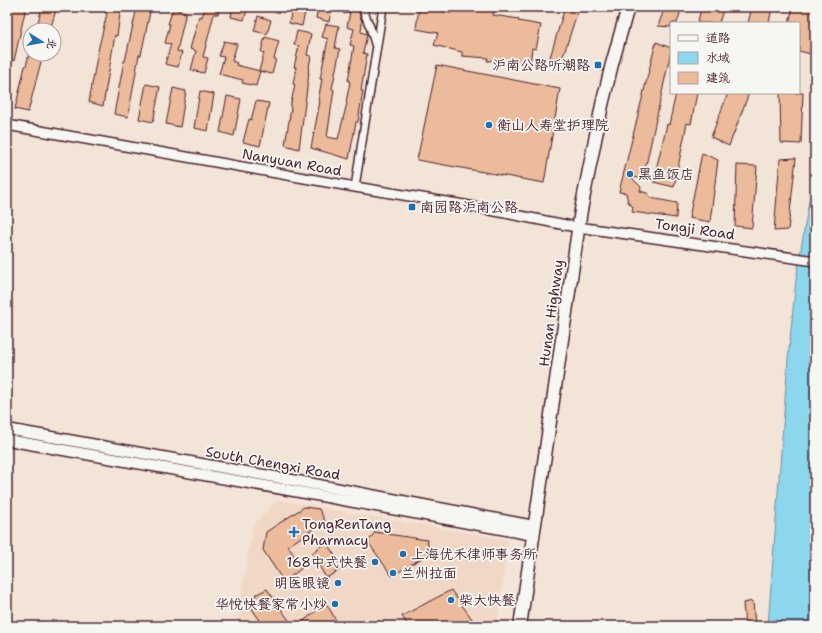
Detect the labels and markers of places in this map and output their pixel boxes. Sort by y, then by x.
place label: 沪南公路听潮路 [492,56,590,74]
marker: 沪南公路听潮路 [593,60,603,70]
place label: 衡山人寿堂护理院 [497,116,609,134]
marker: 衡山人寿堂护理院 [484,120,494,130]
place label: 黑鱼饭店 [638,165,694,183]
marker: 黑鱼饭店 [625,169,635,179]
place label: 南园路沪南公路 [420,198,518,216]
marker: 南园路沪南公路 [407,202,417,212]
place label: TongRenTang Pharmacy [302,515,391,549]
marker: TongRenTang Pharmacy [289,527,299,537]
place label: 上海优禾律师事务所 [411,545,537,563]
marker: 上海优禾律师事务所 [398,549,408,559]
place label: 168中式快餐 [287,553,367,571]
marker: 168中式快餐 [370,557,380,567]
place label: 兰州拉面 [401,564,457,582]
marker: 兰州拉面 [388,568,398,578]
place label: 明医眼镜 [274,574,330,592]
marker: 明医眼镜 [333,578,343,588]
place label: 柴大快餐 [459,591,515,609]
place label: 华悦快餐家常小炒 [215,595,327,613]
marker: 柴大快餐 [446,595,456,605]
marker: 华悦快餐家常小炒 [330,599,340,609]

